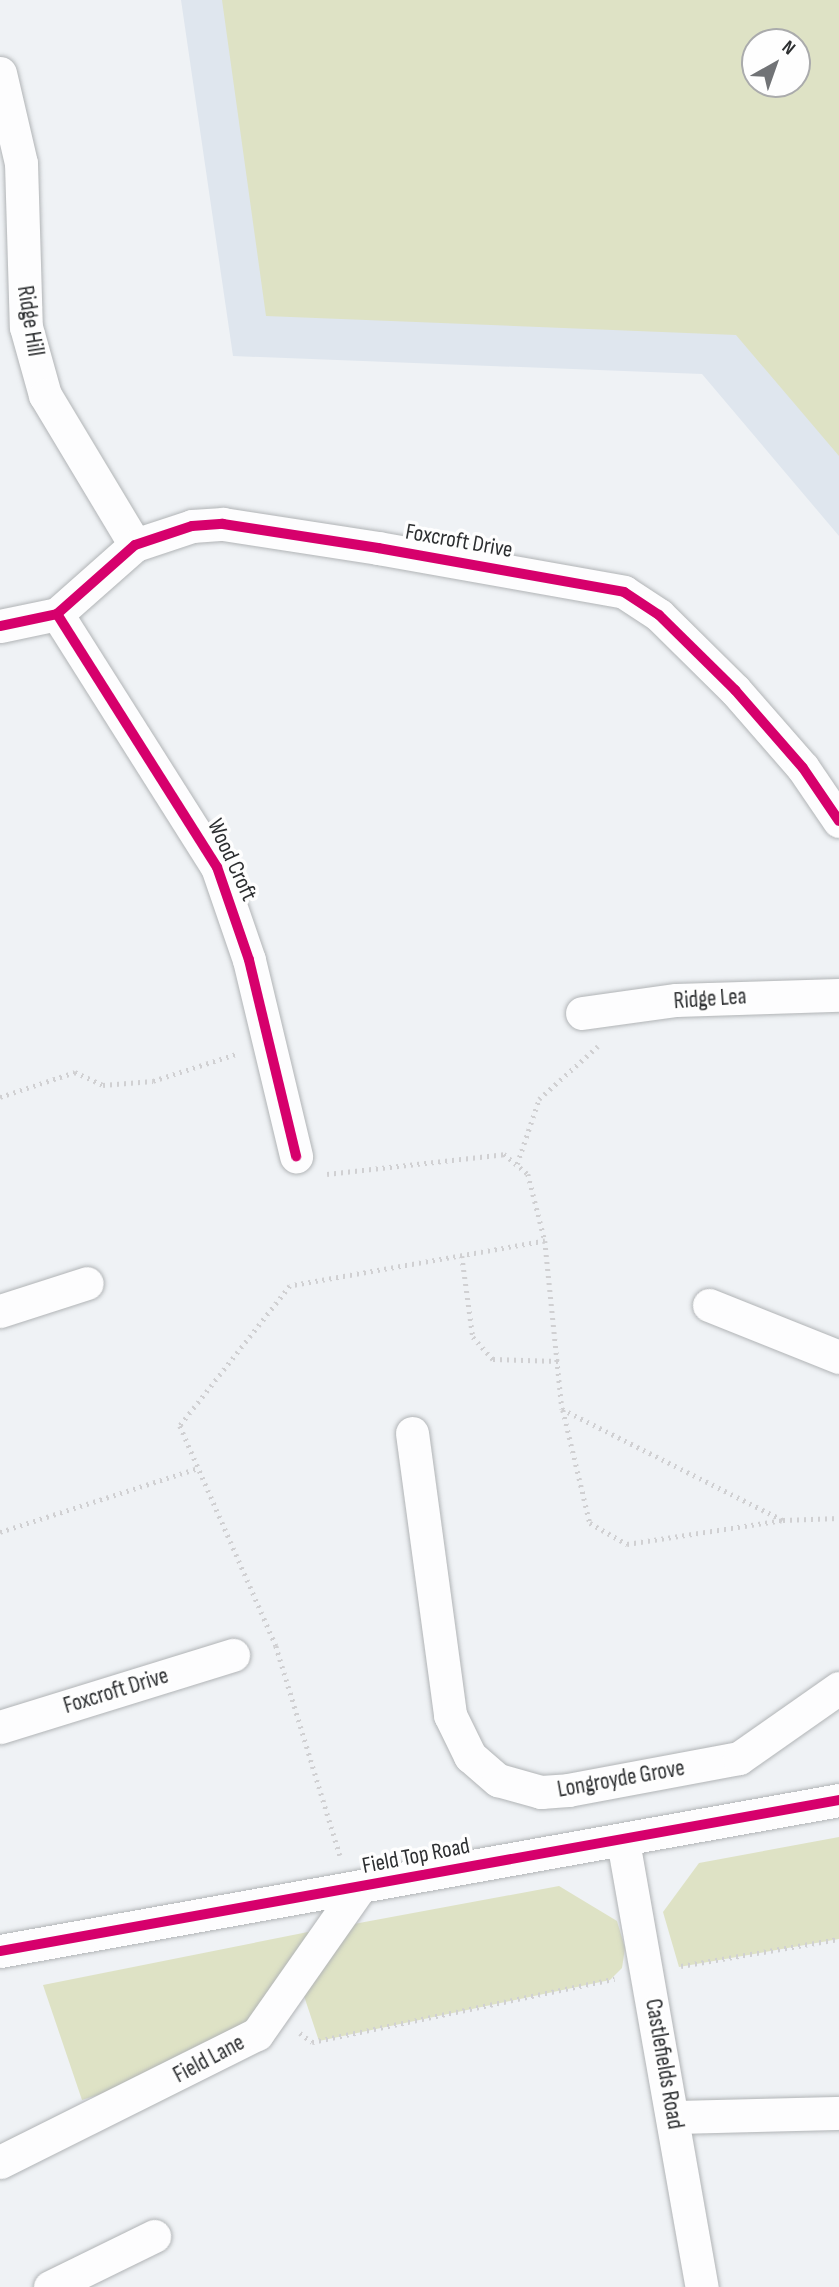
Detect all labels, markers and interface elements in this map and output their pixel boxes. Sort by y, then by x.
north arrow [741,28,811,98]
text: N [777,36,800,60]
street label: Ridge Hill [11,284,49,358]
street label: Foxcroft Drive [403,518,515,564]
street label: Wood Croft [201,815,263,905]
street label: Ridge Lea [673,983,747,1015]
street label: Foxcroft Drive [60,1662,172,1720]
street label: Longroyde Grove [555,1754,687,1804]
street label: Field Top Road [360,1832,472,1880]
street label: Castlefields Road [639,1997,689,2131]
street label: Field Lane [169,2029,249,2089]

